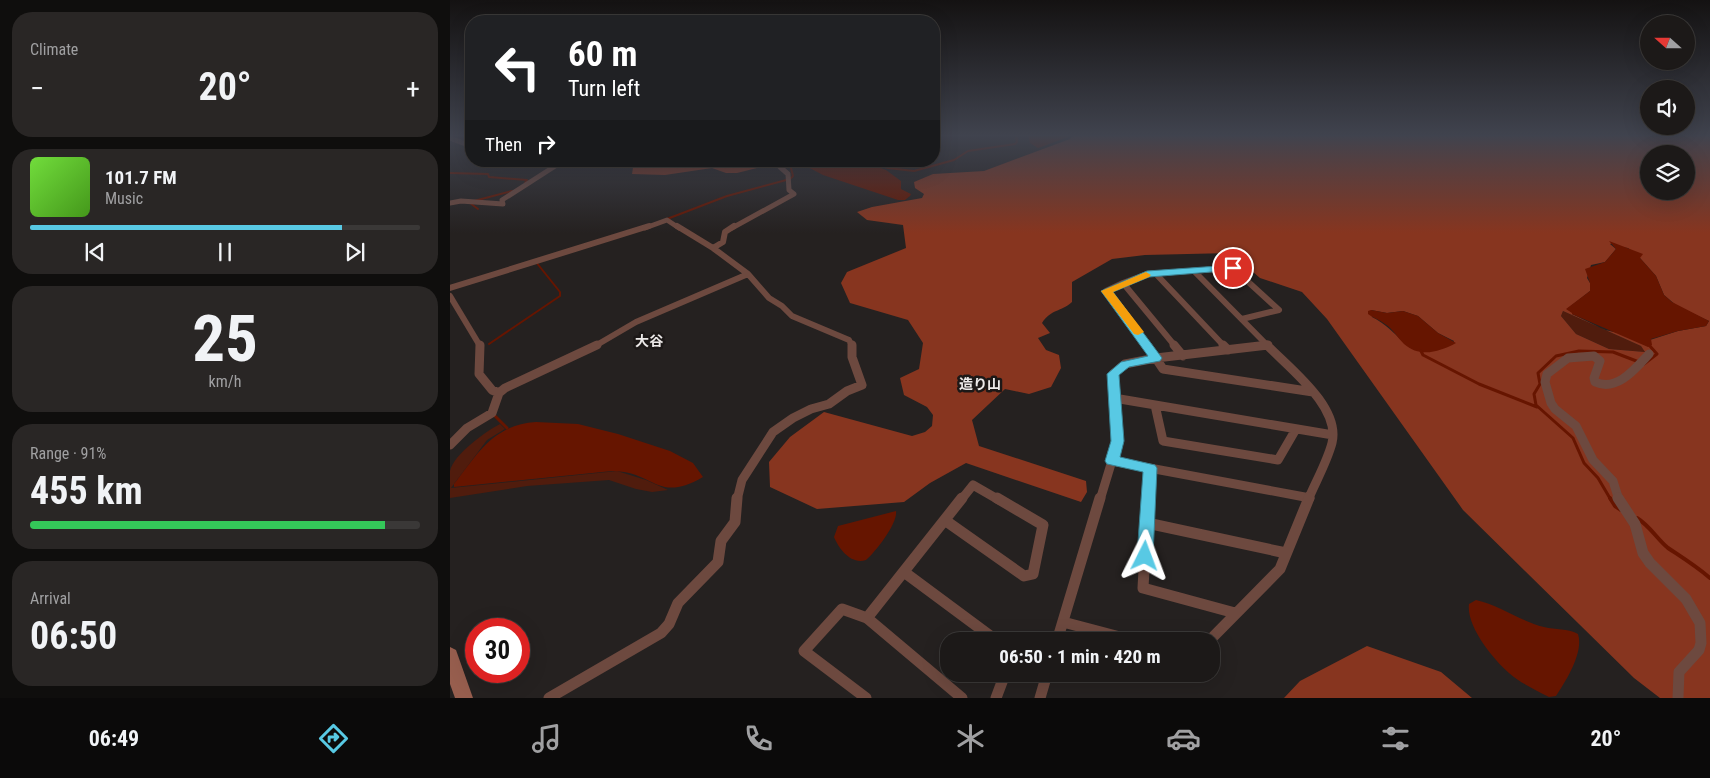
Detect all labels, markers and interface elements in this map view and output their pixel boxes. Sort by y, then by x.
north arrow [1640,15,1695,70]
map controls [1640,15,1695,200]
text: 60 m [568,34,637,75]
icon: left [485,35,550,100]
text: Climate [30,40,78,59]
text: 20° [198,65,252,109]
text: − [30,72,44,105]
text: + [406,72,420,105]
text: Turn left [568,76,640,101]
button: sound [1640,80,1695,135]
icon: right [532,130,560,158]
text: Then [485,133,522,156]
button: layers [1640,145,1695,200]
text: 101.7 FM [105,166,177,189]
text: Music [105,189,143,208]
icon: previous [81,238,109,266]
icon: pause [211,238,239,266]
icon: next [341,238,369,266]
pin [1212,247,1254,289]
icon: arrive [1219,254,1247,282]
text: 25 [192,301,258,377]
district label: 大谷 [635,333,664,349]
text: km/h [209,372,241,391]
district label: 造り山 [959,376,1001,392]
text: Range · 91% [30,444,106,463]
text: 455 km [30,469,143,513]
position arrow [1118,529,1170,581]
text: Arrival [30,589,71,608]
text: 06:50 [30,614,117,658]
speed limit sign: 30 [465,618,530,683]
text: 06:50 · 1 min · 420 m [999,645,1161,668]
icon: directions [316,721,351,756]
icon: music [529,721,564,756]
icon: phone [741,721,776,756]
icon: climate [953,721,988,756]
icon: car [1166,721,1201,756]
icon: filters [1378,721,1413,756]
text: 06:49 [89,726,139,751]
text: 20° [1590,726,1621,751]

